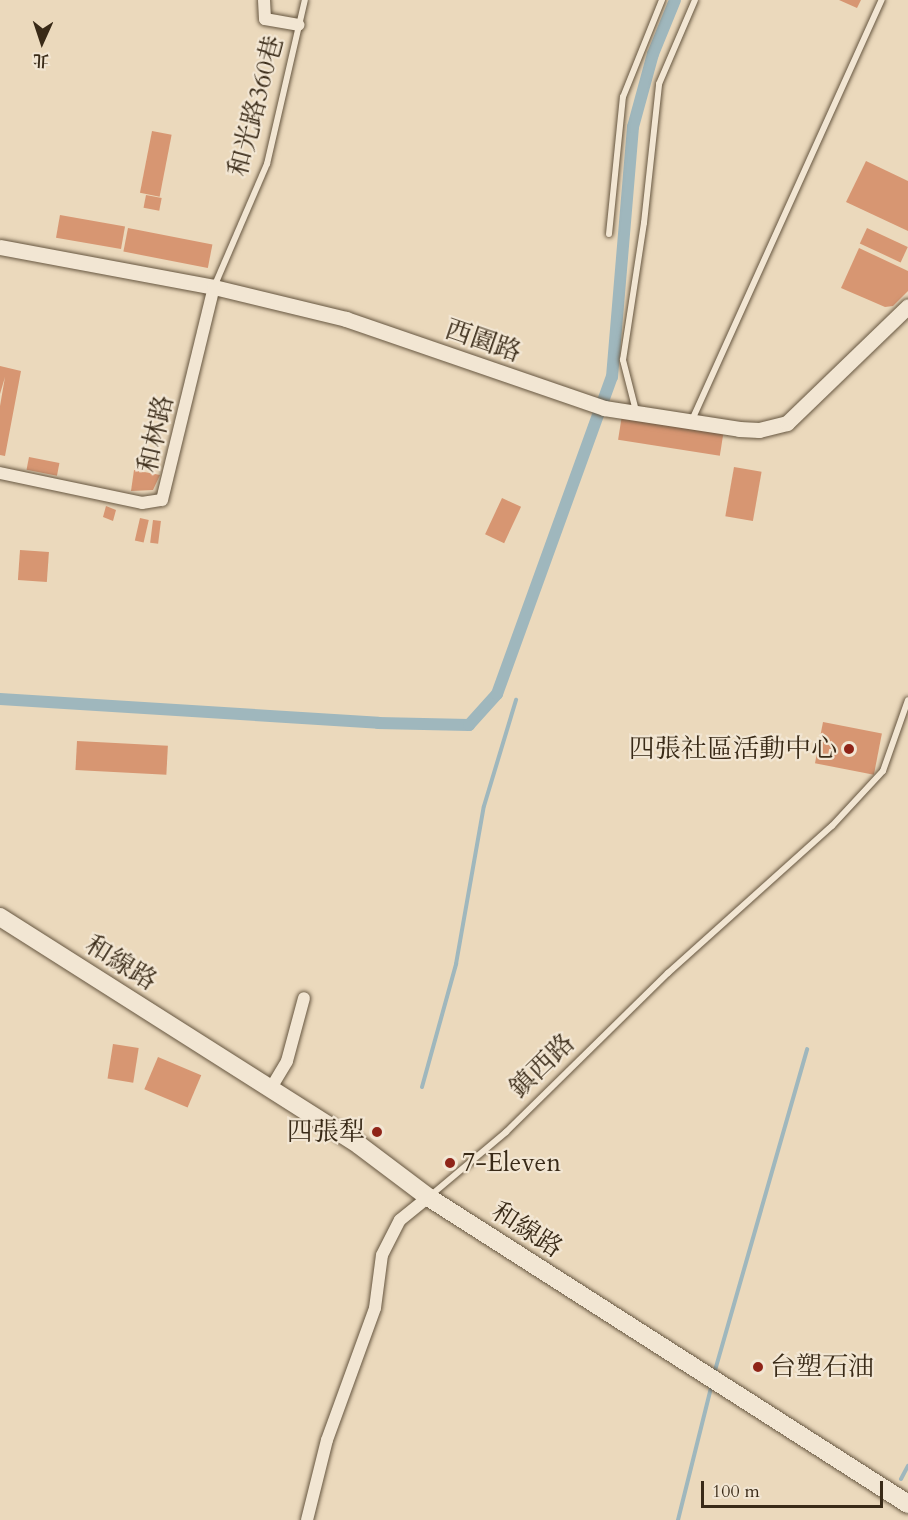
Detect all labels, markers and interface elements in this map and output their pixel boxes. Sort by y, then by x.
north arrow [12,12,72,72]
street label: 和光路360巷 [222,32,290,180]
text: 北 [32,49,50,71]
street label: 西園路 [441,314,525,368]
street label: 和林路 [132,392,180,476]
place label: 四張社區活動中心 [629,733,837,765]
marker: 四張社區活動中心 [842,742,856,756]
street label: 和線路 [80,929,162,997]
street label: 鎮西路 [503,1028,581,1104]
place label: 四張犁 [287,1116,365,1148]
marker: 四張犁 [370,1125,384,1139]
place label: 7-Eleven [462,1147,561,1179]
marker: 7-Eleven [443,1156,457,1170]
street label: 和線路 [486,1196,568,1264]
place label: 台塑石油 [770,1351,874,1383]
marker: 台塑石油 [751,1360,765,1374]
scale bar [704,1469,886,1507]
text: 100 m [712,1479,760,1504]

